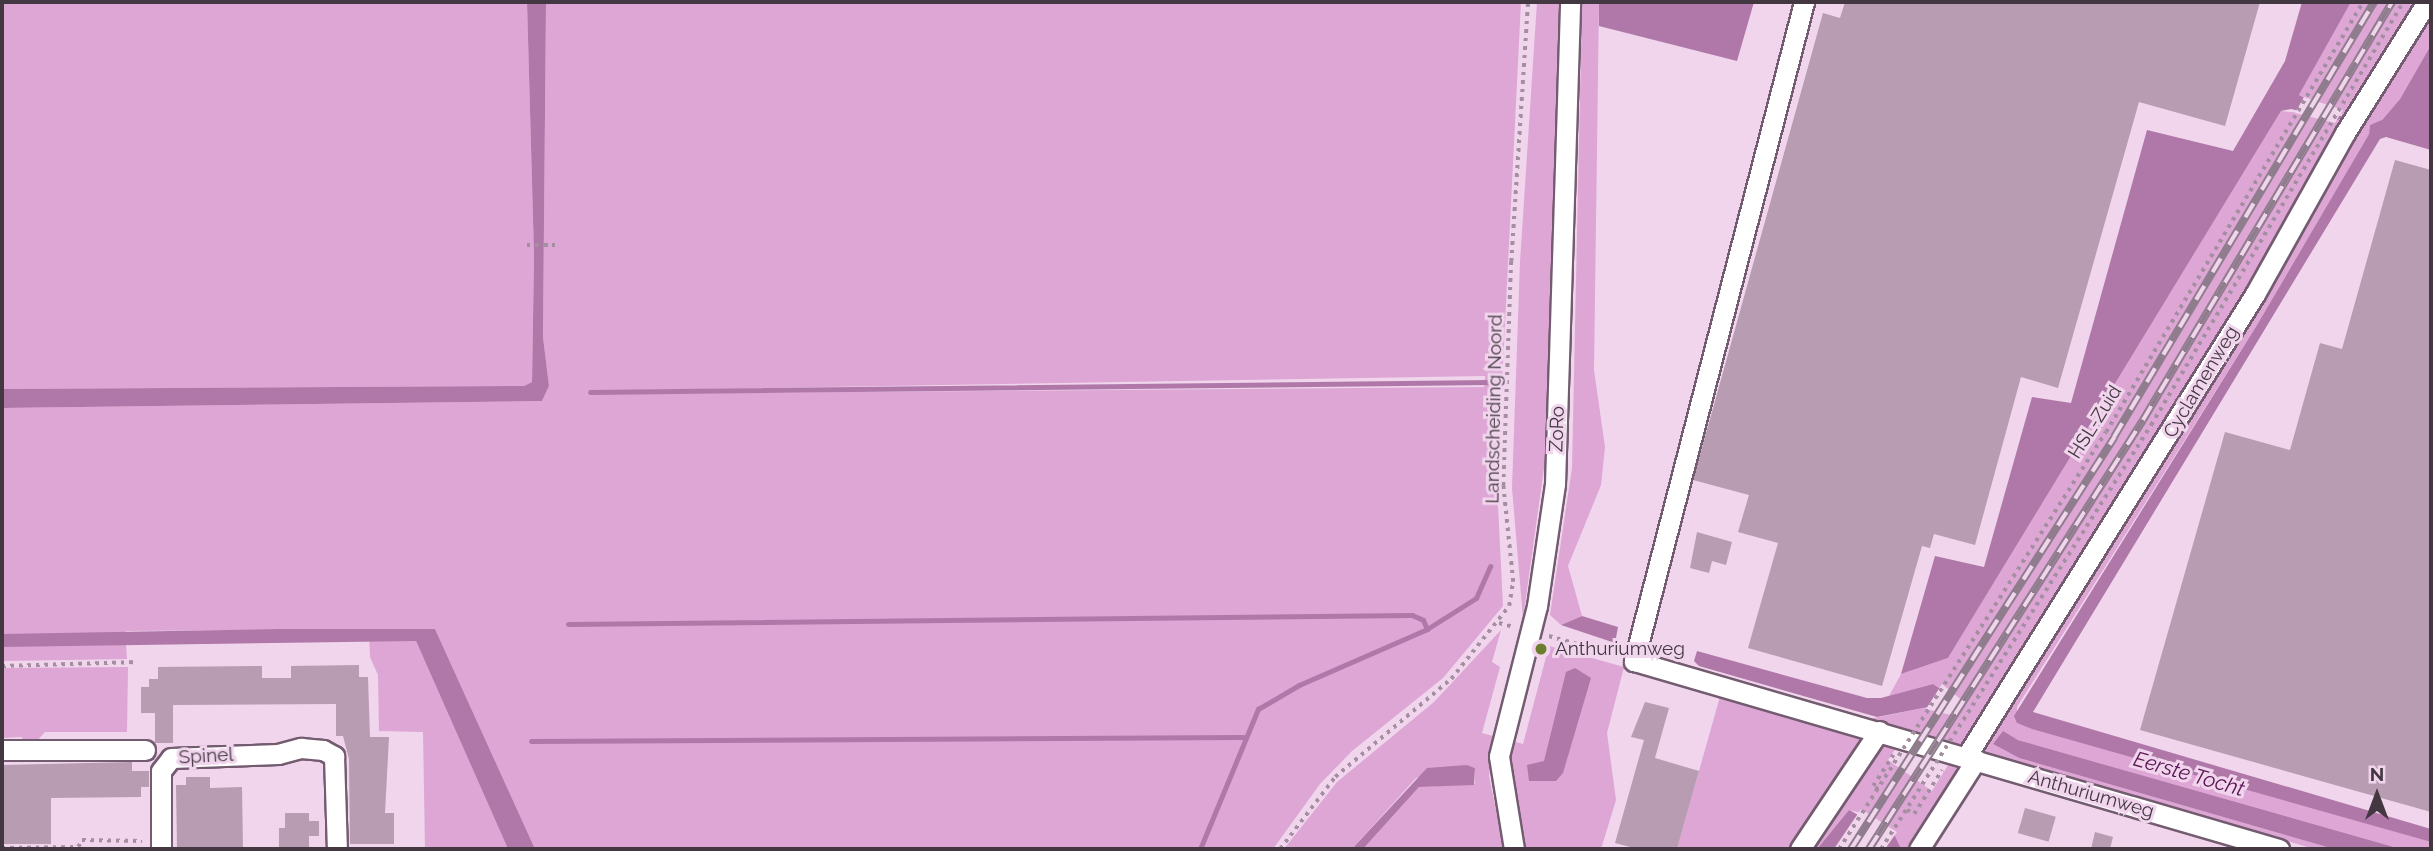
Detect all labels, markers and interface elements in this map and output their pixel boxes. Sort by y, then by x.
street label: Landscheiding Noord [1481,314,1507,504]
street label: Cyclamenweg [2159,322,2243,442]
street label: HSL-Zuid [2064,381,2126,463]
street label: ZoRo [1545,406,1569,452]
place label: Anthuriumweg [1555,638,1685,660]
marker: Anthuriumweg [1533,641,1549,657]
street label: Spinel [178,743,234,769]
water label: Eerste Tocht [2130,746,2248,802]
north arrow [2342,760,2412,830]
text: N [2370,763,2384,785]
street label: Anthuriumweg [2025,765,2157,823]

